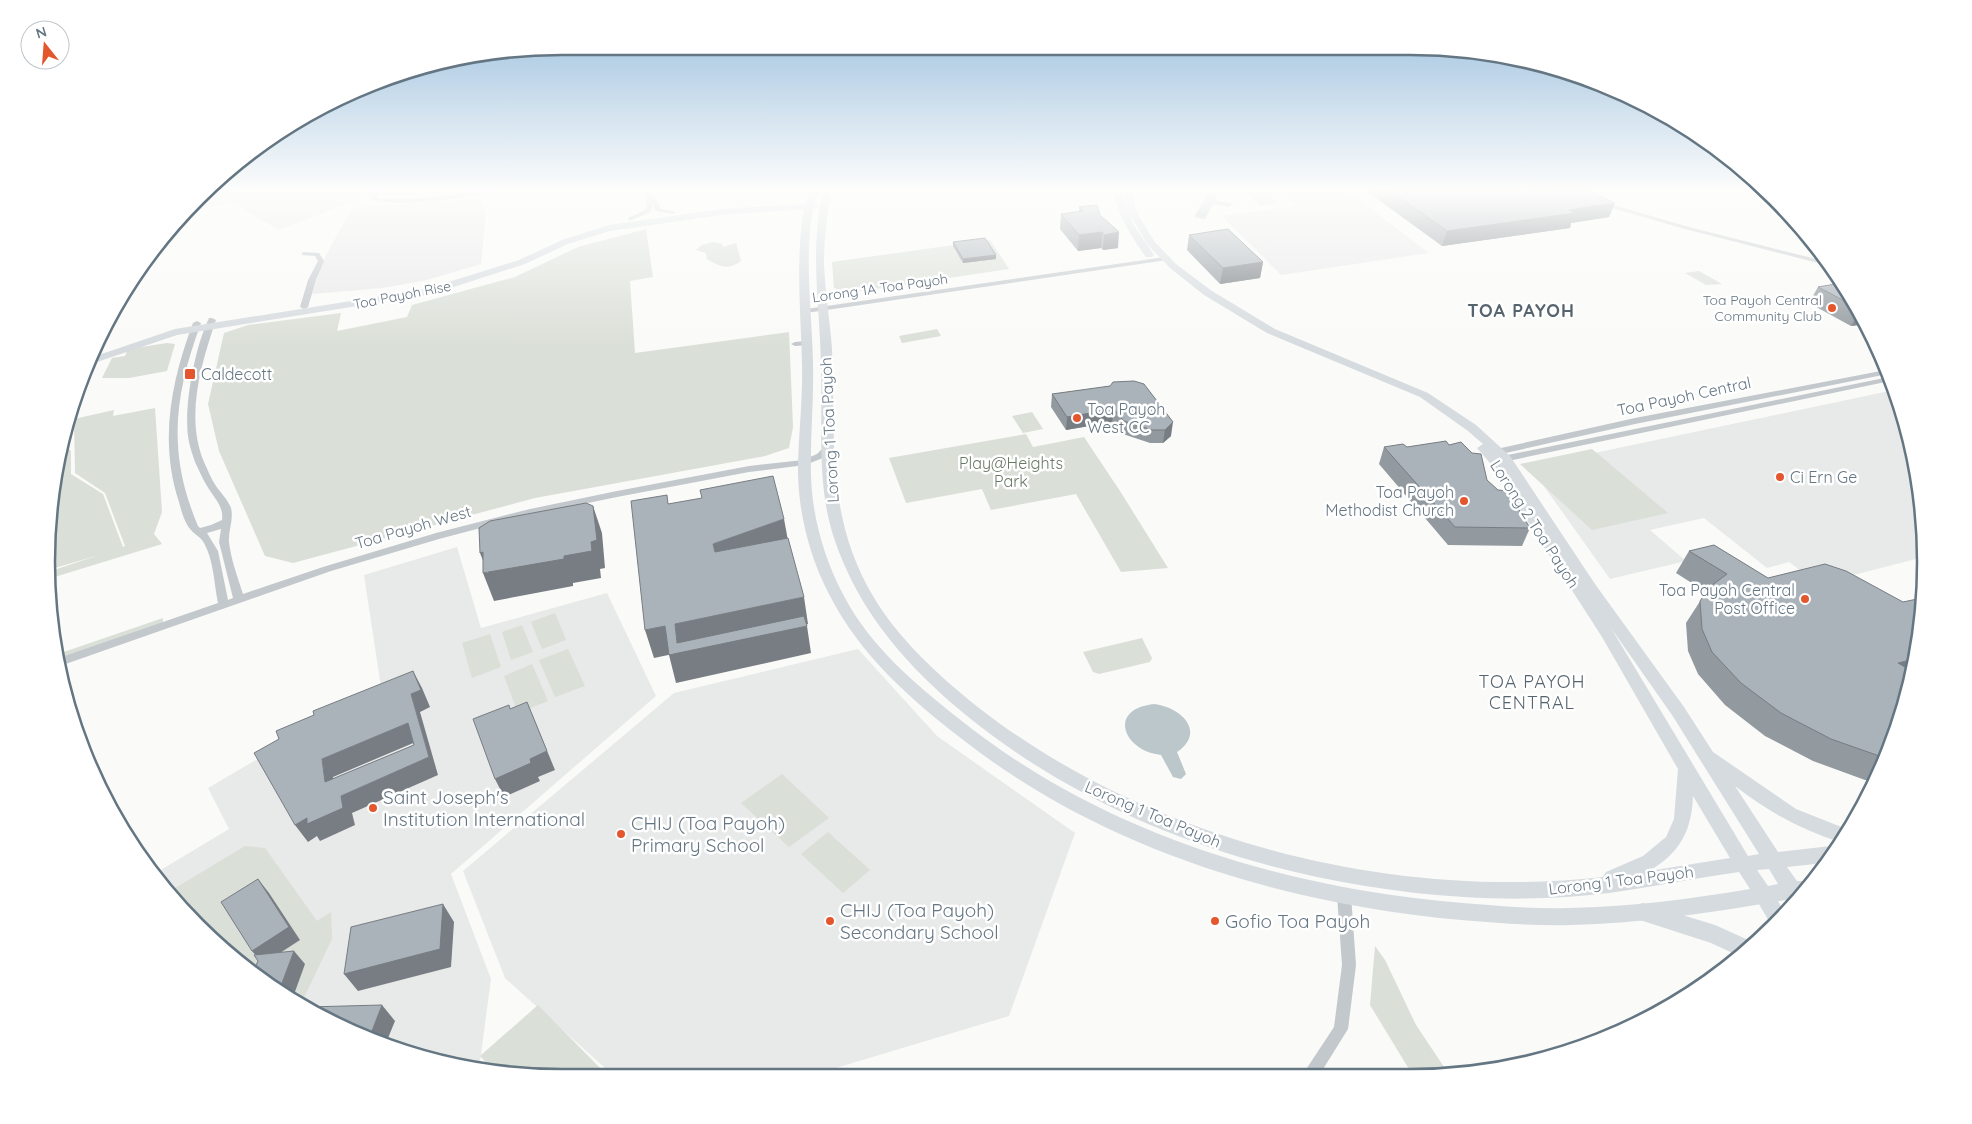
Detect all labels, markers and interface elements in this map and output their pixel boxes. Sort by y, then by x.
north arrow [20,20,70,70]
text: N [34,22,49,43]
street label: Lorong 1A Toa Payoh [811,270,949,306]
street label: Toa Payoh Rise [352,277,453,313]
place label: Toa Payoh Central Community Club [1703,291,1822,325]
district label: TOA PAYOH [1467,299,1575,322]
marker: Toa Payoh Central Community Club [1826,302,1838,314]
street label: Lorong 1 Toa Payoh [815,357,843,503]
place label: Caldecott [201,364,272,384]
marker: Caldecott [183,367,197,381]
street label: Toa Payoh Central [1615,372,1753,420]
place label: Toa Payoh West CC [1087,399,1165,437]
marker: Toa Payoh West CC [1071,412,1083,424]
park label: Play@Heights Park [959,453,1063,491]
street label: Lorong 2 Toa Payoh [1486,456,1584,592]
place label: Ci Ern Ge [1790,467,1857,487]
marker: Ci Ern Ge [1774,471,1786,483]
place label: Toa Payoh Methodist Church [1325,482,1454,520]
marker: Toa Payoh Methodist Church [1458,495,1470,507]
street label: Toa Payoh West [353,501,473,553]
place label: Toa Payoh Central Post Office [1659,580,1795,618]
marker: Toa Payoh Central Post Office [1799,593,1811,605]
district label: TOA PAYOH CENTRAL [1479,670,1586,714]
street label: Lorong 1 Toa Payoh [1082,776,1224,852]
place label: Saint Joseph's Institution International [383,785,585,831]
marker: Saint Joseph's Institution International [367,802,379,814]
place label: CHIJ (Toa Payoh) Primary School [631,811,785,857]
marker: CHIJ (Toa Payoh) Primary School [615,828,627,840]
street label: Lorong 1 Toa Payoh [1547,861,1695,899]
place label: CHIJ (Toa Payoh) Secondary School [840,898,999,944]
place label: Gofio Toa Payoh [1225,909,1370,933]
marker: CHIJ (Toa Payoh) Secondary School [824,915,836,927]
marker: Gofio Toa Payoh [1209,915,1221,927]

